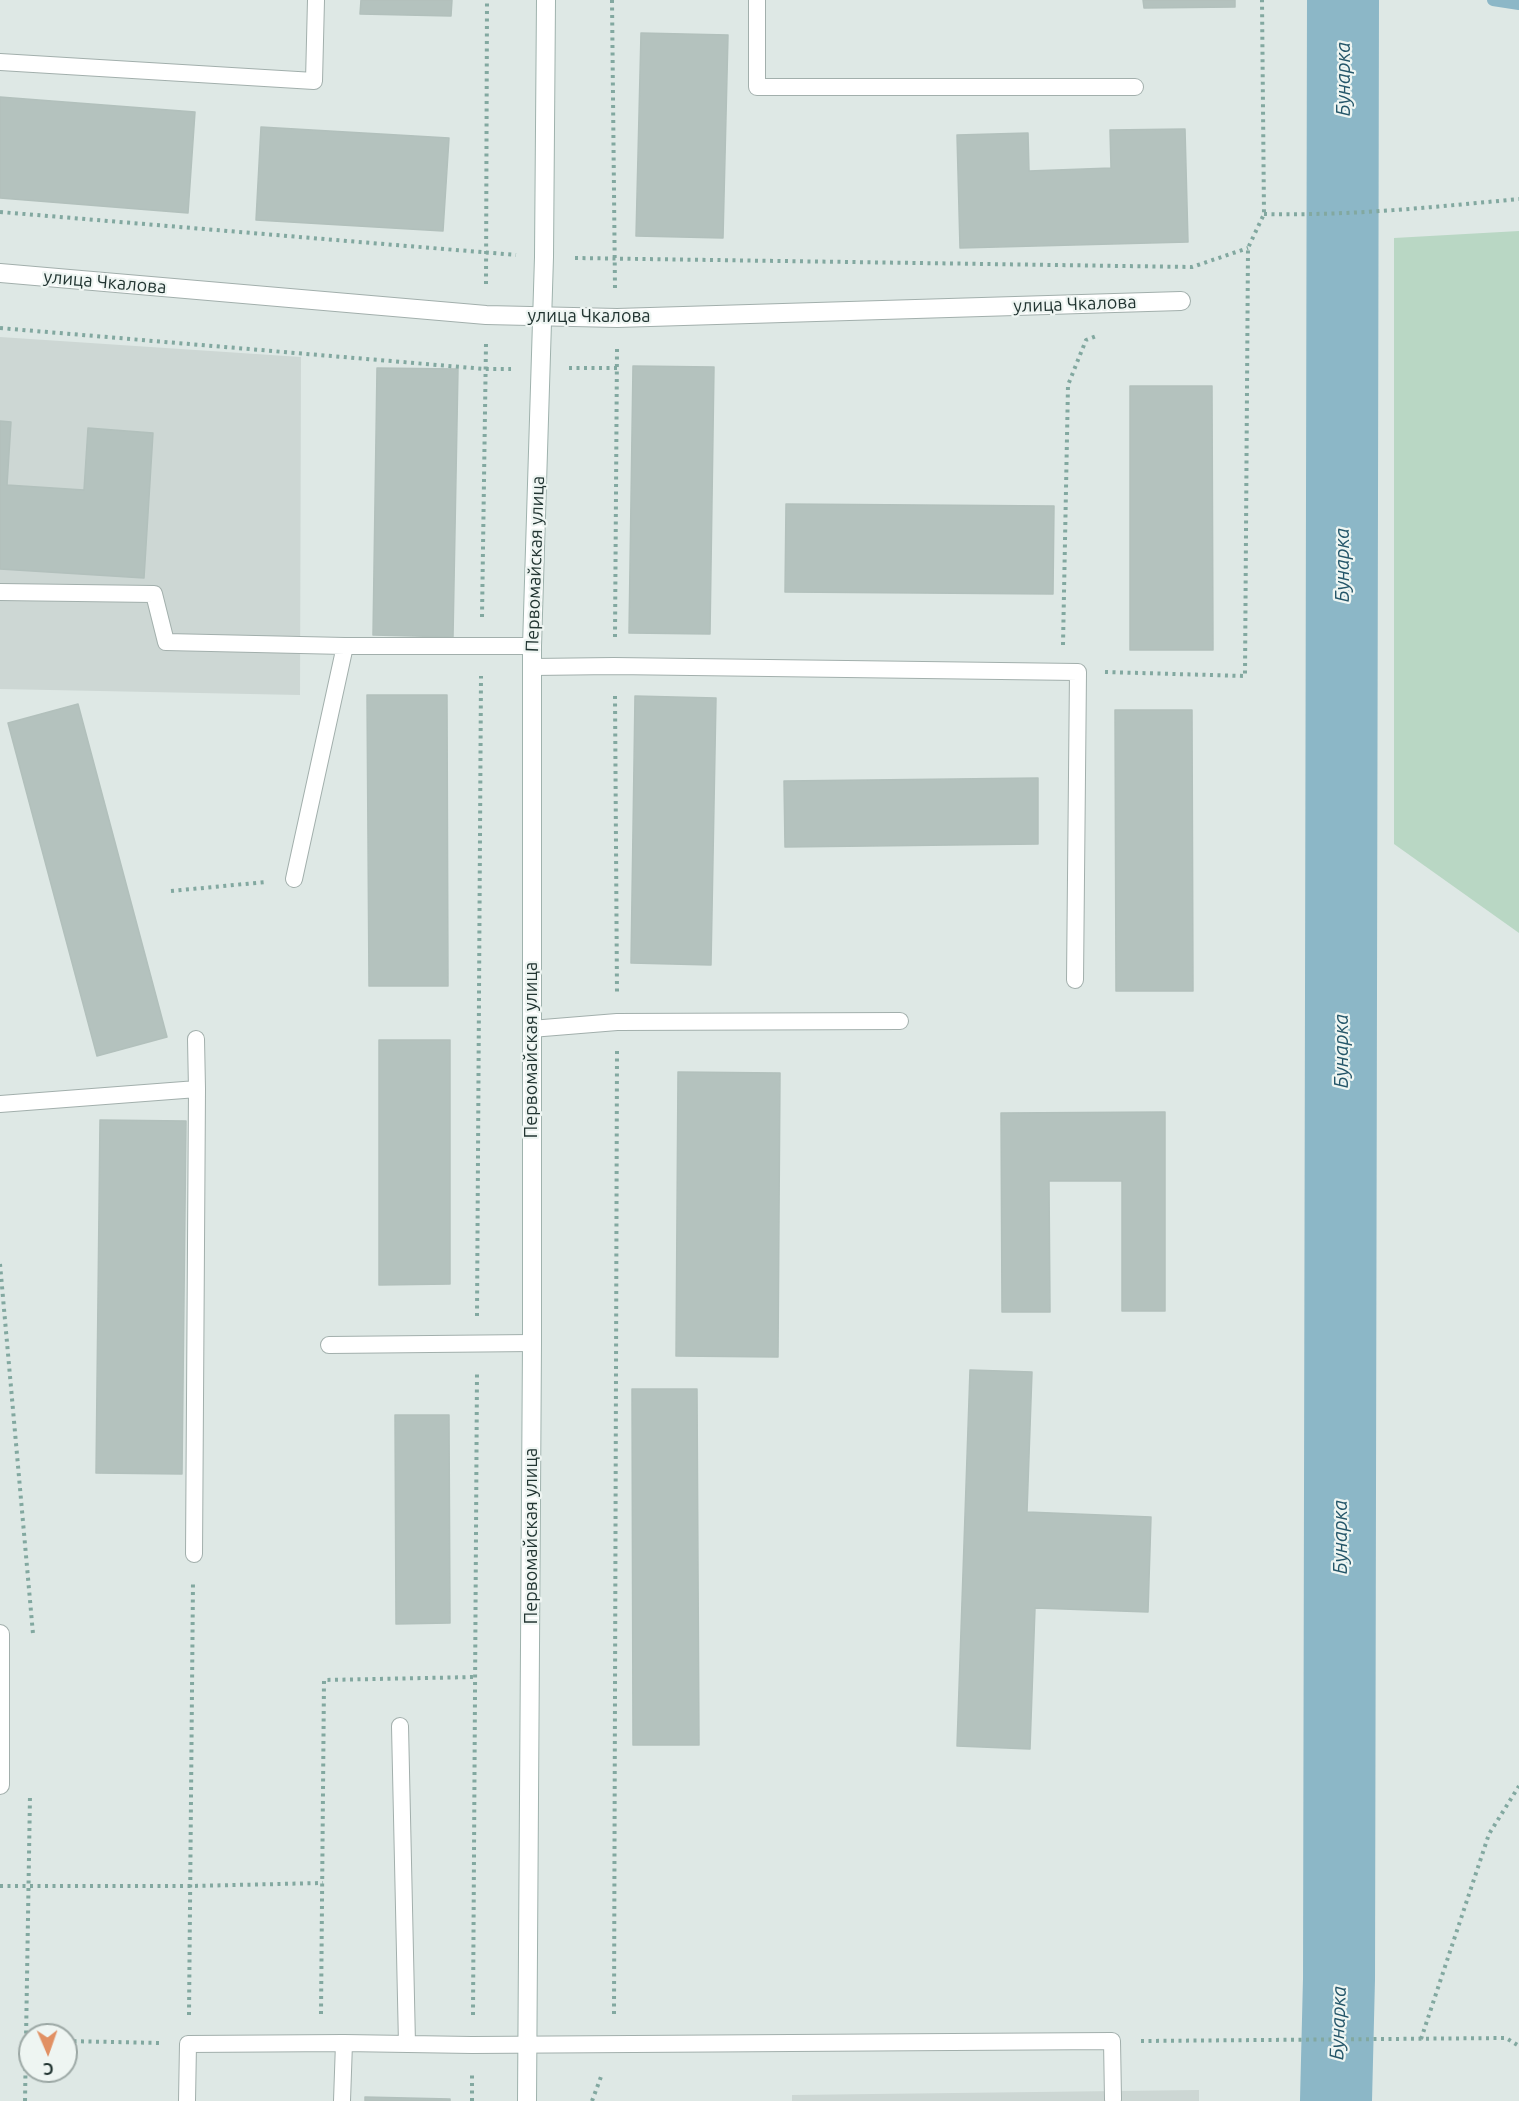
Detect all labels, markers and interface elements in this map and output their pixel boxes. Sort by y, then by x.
water label: Бунарка [1331,42,1355,116]
street label: улица Чкалова [43,266,167,298]
street label: улица Чкалова [1013,291,1137,317]
street label: улица Чкалова [527,305,651,327]
street label: Первомайская улица [521,476,549,652]
water label: Бунарка [1330,528,1354,602]
street label: Первомайская улица [520,962,542,1138]
water label: Бунарка [1329,1014,1353,1088]
street label: Первомайская улица [520,1448,542,1624]
water label: Бунарка [1328,1500,1352,1574]
water label: Бунарка [1325,1985,1351,2061]
north arrow [18,2023,78,2083]
text: С [43,2060,54,2078]

